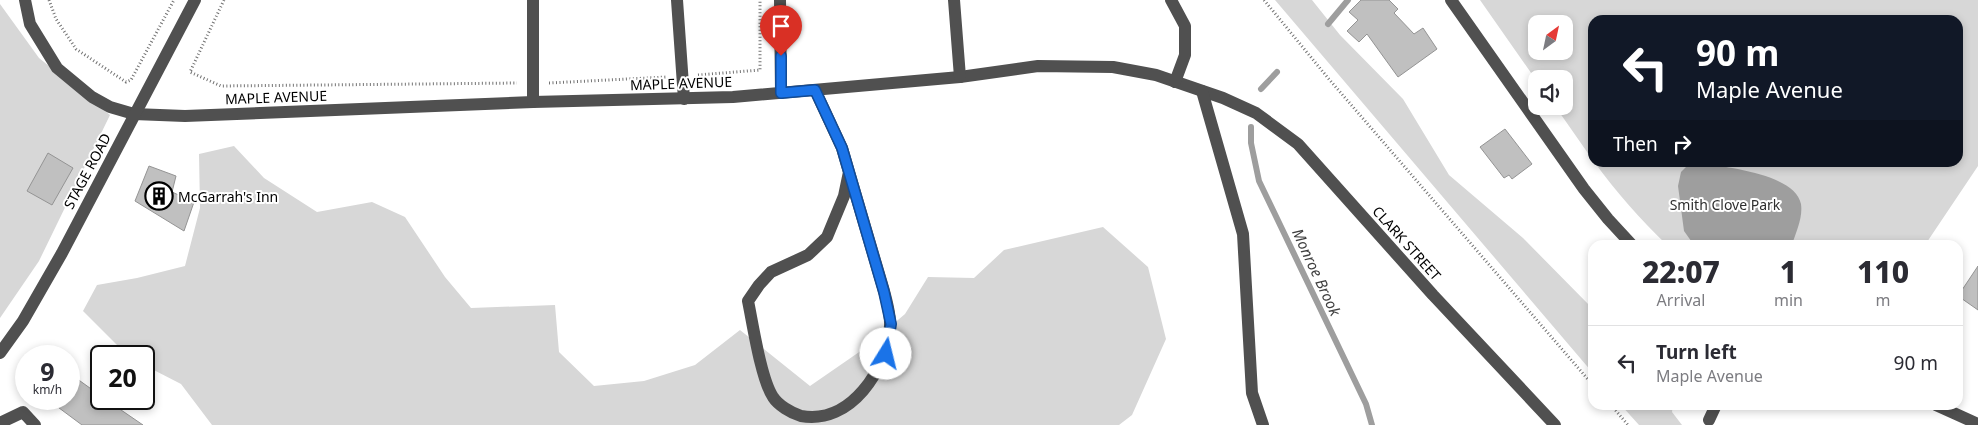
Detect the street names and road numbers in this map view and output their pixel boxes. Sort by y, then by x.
street label: MAPLE AVENUE [630,72,732,94]
street label: MAPLE AVENUE [225,86,327,108]
street label: STAGE ROAD [59,130,115,212]
street label: CLARK STREET [1369,202,1446,284]

